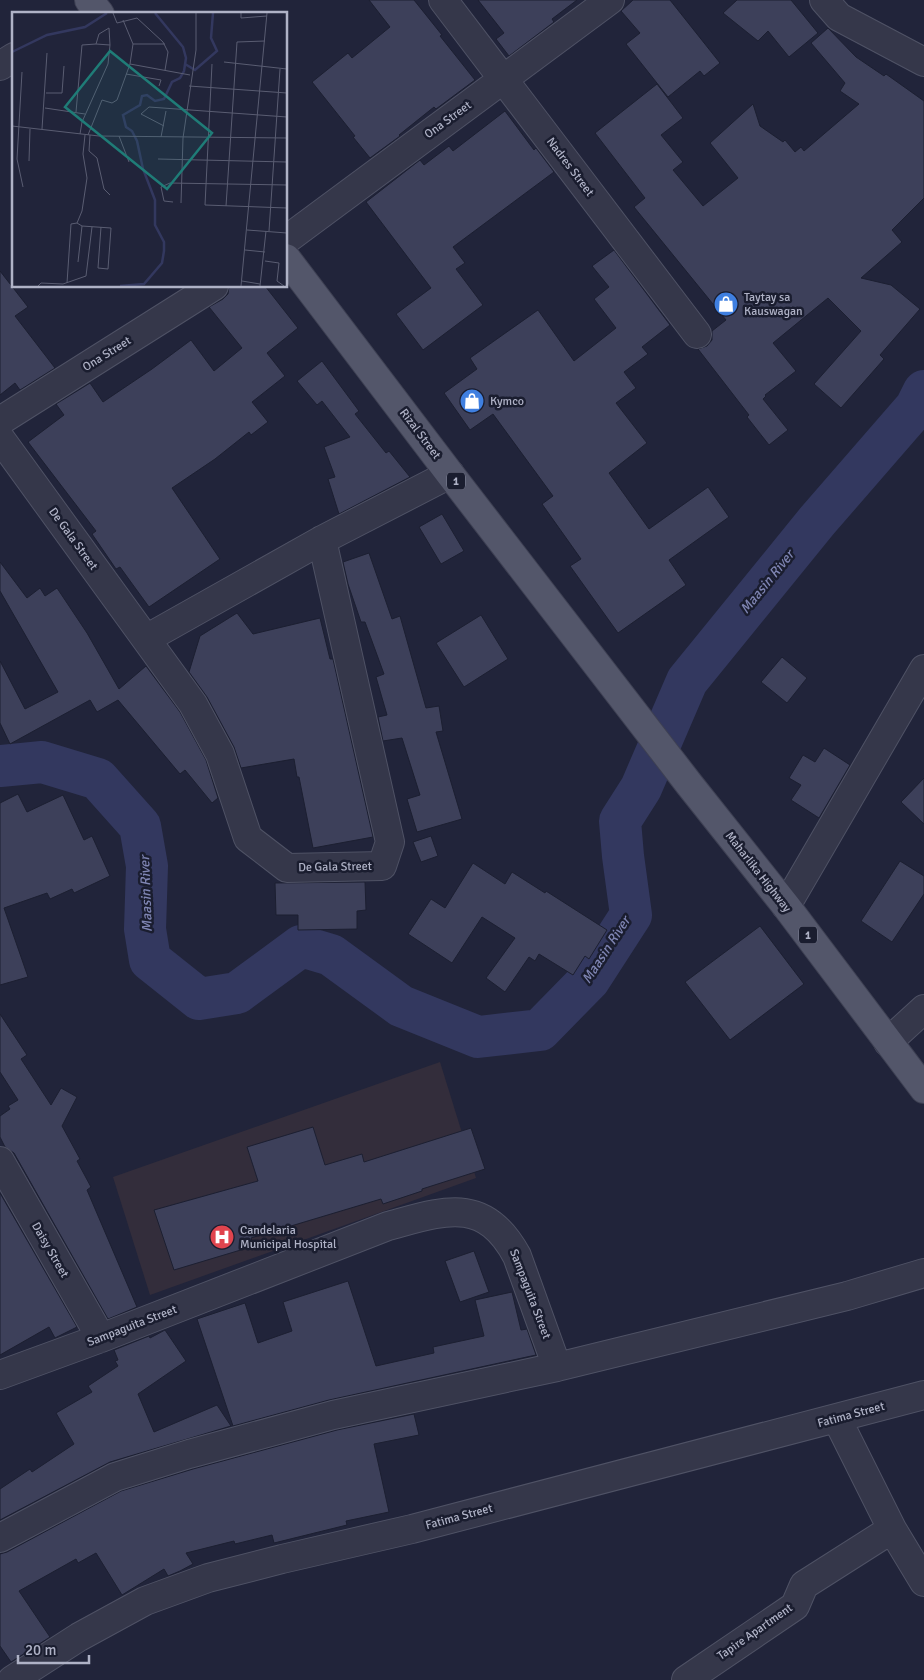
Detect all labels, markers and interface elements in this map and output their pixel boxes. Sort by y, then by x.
inset map [12,12,288,288]
street label: Ona Street [422,98,474,142]
street label: Nadres Street [543,135,597,199]
place label: Taytay sa Kauswagan [744,290,803,319]
shop icon: Taytay sa Kauswagan [713,291,739,317]
street label: Ona Street [80,333,134,375]
shop icon: Kymco [459,388,485,414]
place label: Kymco [490,394,524,409]
street label: Rizal Street [396,406,444,462]
road number: 1 [447,472,465,490]
street label: De Gala Street [45,505,101,573]
water label: Maasin River [736,545,799,617]
street label: Maharlika Highway [722,829,794,916]
water label: Maasin River [136,854,156,933]
street label: De Gala Street [298,859,372,875]
water label: Maasin River [578,912,635,987]
road number: 1 [799,926,817,944]
street label: Daisy Street [28,1219,72,1281]
place label: Candelaria Municipal Hospital [240,1223,337,1252]
hospital icon: Candelaria Municipal Hospital [209,1224,235,1250]
street label: Sampaguita Street [506,1247,554,1341]
street label: Sampaguita Street [85,1302,179,1350]
street label: Fatima Street [816,1399,886,1431]
street label: Fatima Street [424,1501,494,1533]
street label: Tapire Apartment [714,1600,796,1664]
scale bar [18,1632,89,1664]
text: 20 m [25,1641,56,1659]

